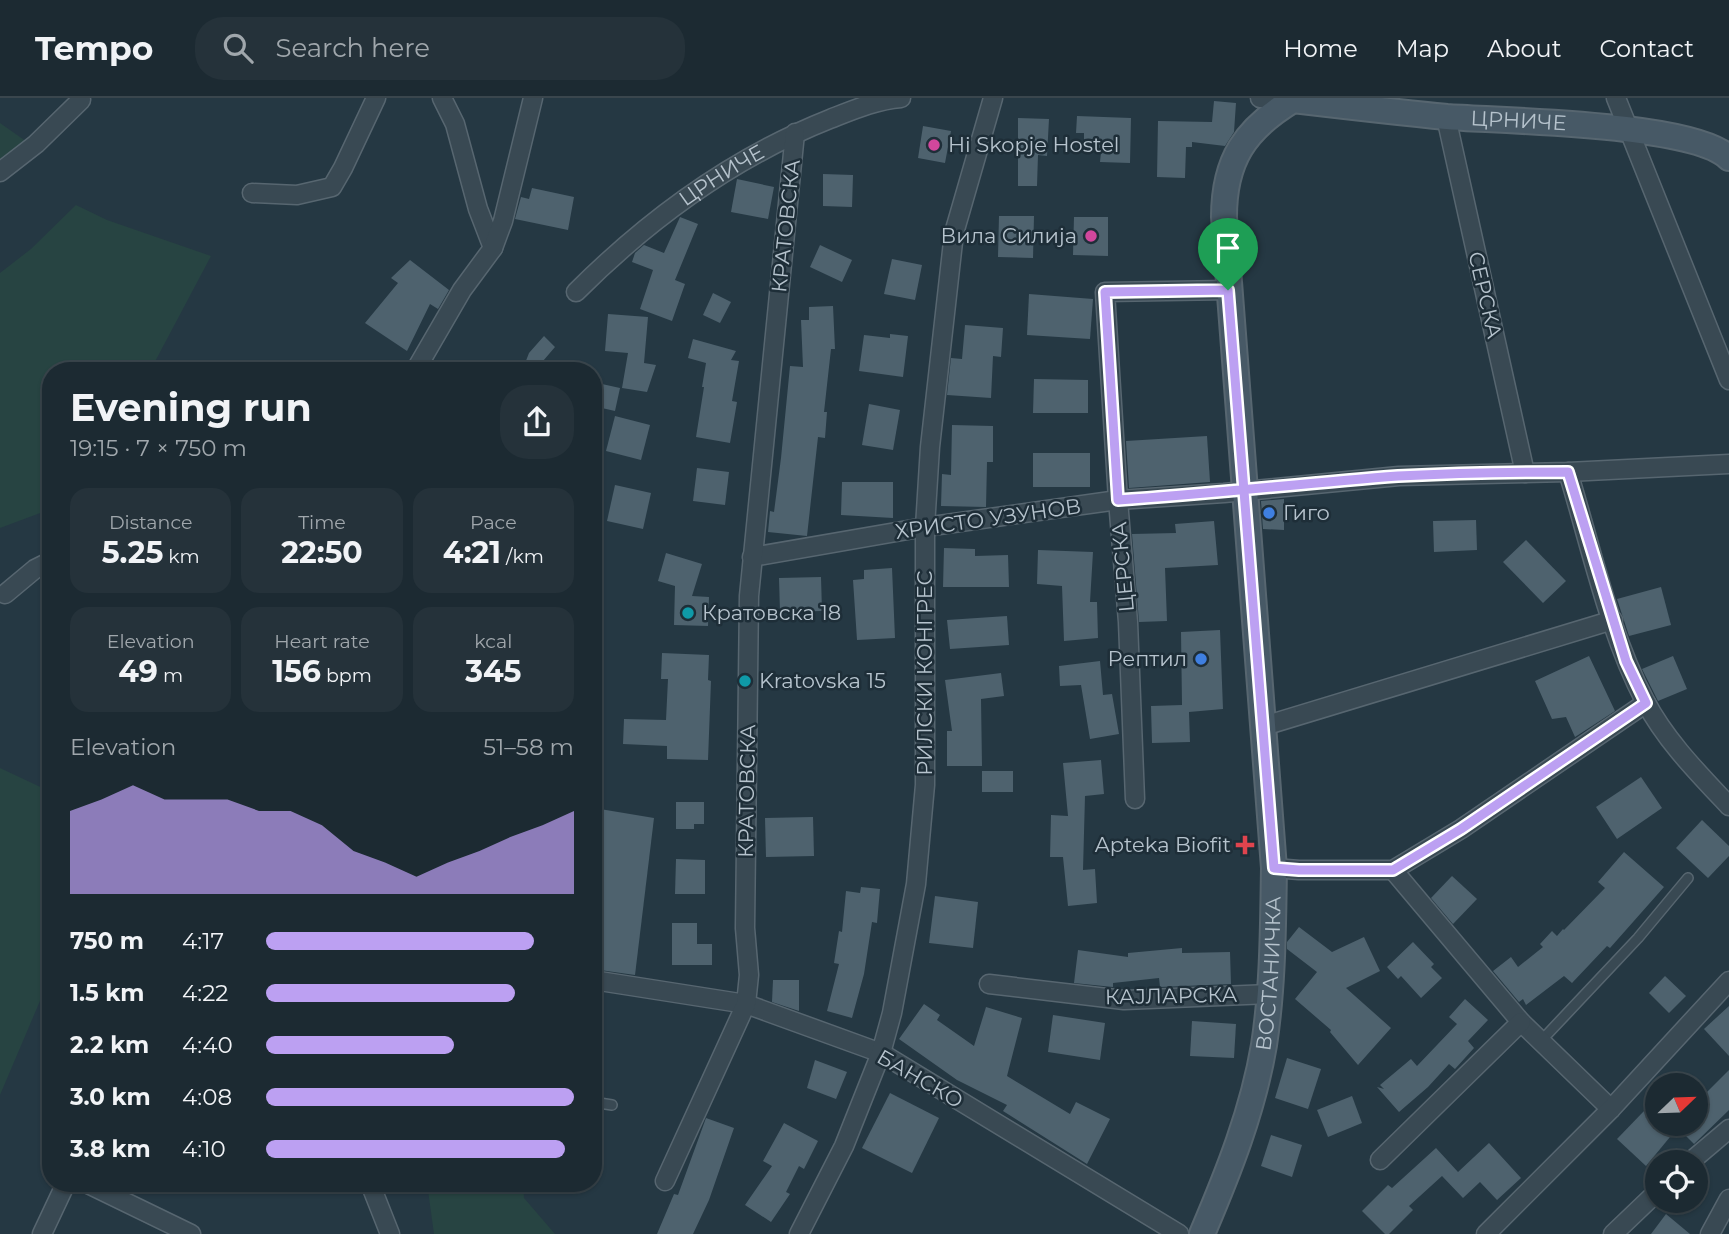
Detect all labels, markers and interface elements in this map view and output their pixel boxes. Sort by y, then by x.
search box [195,17,685,80]
text: Tempo [35,28,153,68]
icon: search [219,29,257,67]
text: Search here [275,32,430,64]
text: Home [1283,34,1358,63]
text: Map [1396,34,1449,63]
text: About [1487,34,1561,63]
text: Contact [1599,34,1694,63]
street label: ЦРНИЧЕ [1470,105,1567,135]
place label: Hi Skopje Hostel [948,132,1120,157]
marker: Hi Skopje Hostel [926,137,942,153]
street label: ЦРНИЧЕ [674,139,768,211]
street label: КРАТОВСКА [766,158,805,294]
pin [1198,218,1258,290]
place label: Вила Силија [941,223,1077,248]
marker: Вила Силија [1083,228,1099,244]
icon: arrive [1209,229,1247,267]
street label: СЕРСКА [1463,249,1508,341]
text: Evening run [70,384,312,431]
button: share [500,385,574,459]
text: 19:15 · 7 × 750 m [70,434,247,462]
street label: ХРИСТО УЗУНОВ [893,493,1082,544]
place label: Гиго [1283,500,1330,525]
marker: Гиго [1261,505,1277,521]
text: Distance [109,511,192,534]
text: Time [298,511,346,534]
text: Pace [470,511,517,534]
street label: ЦЕРСКА [1106,520,1139,613]
text: 5.25 [102,534,163,571]
text: 22:50 [281,534,363,571]
text: 4:21 [443,534,501,571]
text: km [163,545,200,568]
text: /km [501,545,544,568]
street label: РИЛСКИ КОНГРЕС [912,570,937,776]
place label: Кратовска 18 [702,600,841,625]
marker: Кратовска 18 [680,605,696,621]
text: Elevation [107,630,195,653]
text: Heart rate [274,630,370,653]
text: kcal [474,630,512,653]
place label: Рептил [1108,646,1187,671]
marker: Рептил [1193,651,1209,667]
text: 49 [118,653,158,690]
text: 156 [272,653,321,690]
text: 345 [465,653,521,690]
text: m [158,664,183,687]
text: bpm [321,664,372,687]
place label: Kratovska 15 [759,668,886,693]
marker: Kratovska 15 [737,673,753,689]
street label: КРАТОВСКА [733,724,760,858]
text: Elevation [70,733,176,761]
text: 51–58 m [483,733,574,761]
place label: Apteka Biofit [1095,832,1231,857]
marker: Apteka Biofit [1237,837,1253,853]
street label: ВОСТАНИЧКА [1250,896,1286,1053]
text: 750 m [70,927,144,955]
text: 4:17 [182,927,224,955]
text: 1.5 km [70,979,144,1007]
text: 4:22 [182,979,228,1007]
street label: КАЈЛАРСКА [1105,982,1238,1009]
text: 2.2 km [70,1031,149,1059]
text: 4:40 [182,1031,233,1059]
street label: БАНСКО [873,1044,968,1113]
north arrow [1645,1073,1708,1136]
map controls [1645,1073,1708,1213]
text: 3.0 km [70,1083,151,1111]
text: 4:08 [182,1083,232,1111]
text: 3.8 km [70,1135,151,1163]
text: 4:10 [182,1135,226,1163]
button: locate [1645,1150,1708,1213]

